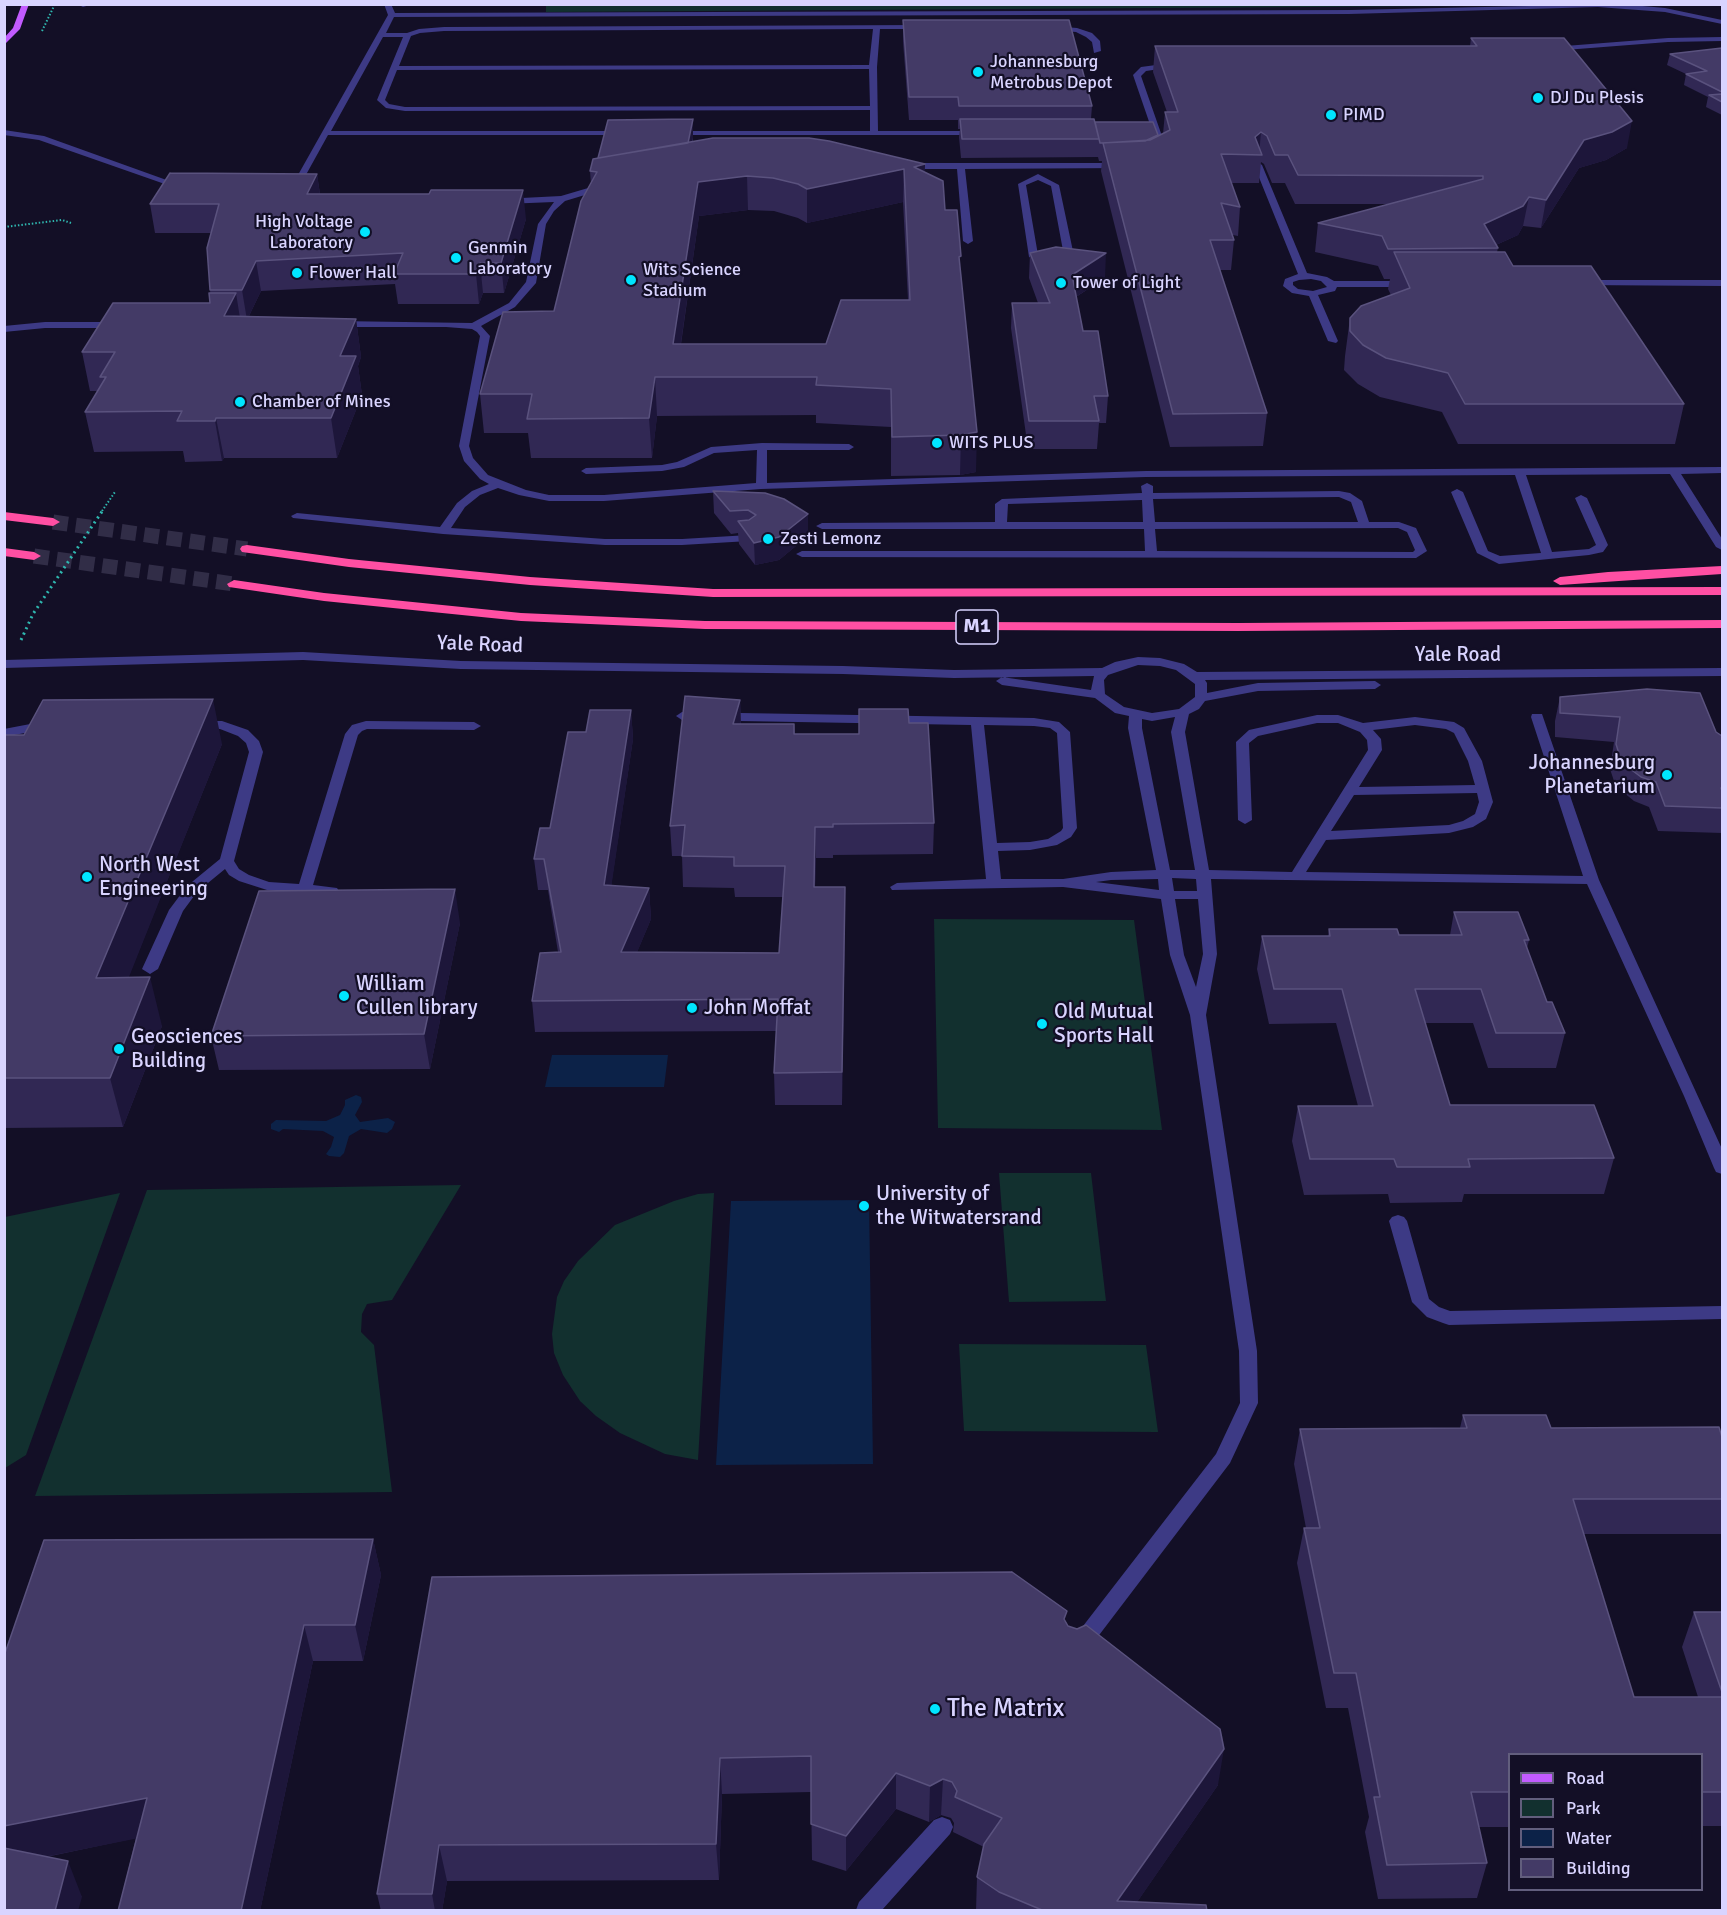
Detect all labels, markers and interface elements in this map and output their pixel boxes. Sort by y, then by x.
place label: Johannesburg Metrobus Depot [990,51,1112,94]
marker: Johannesburg Metrobus Depot [971,65,985,79]
place label: DJ Du Plesis [1550,87,1644,109]
marker: DJ Du Plesis [1531,91,1545,105]
place label: PIMD [1343,104,1385,126]
marker: PIMD [1324,108,1338,122]
place label: High Voltage Laboratory [255,211,353,254]
marker: High Voltage Laboratory [358,225,372,239]
place label: Genmin Laboratory [468,237,552,280]
marker: Genmin Laboratory [449,251,463,265]
place label: Wits Science Stadium [643,259,741,302]
place label: Flower Hall [309,262,397,284]
marker: Flower Hall [290,266,304,280]
place label: Tower of Light [1073,272,1181,294]
marker: Wits Science Stadium [624,273,638,287]
marker: Tower of Light [1054,276,1068,290]
place label: Chamber of Mines [252,391,391,413]
marker: Chamber of Mines [233,395,247,409]
place label: WITS PLUS [949,432,1034,454]
marker: WITS PLUS [930,436,944,450]
place label: Zesti Lemonz [780,528,881,550]
marker: Zesti Lemonz [761,532,775,546]
road number: M1 [956,610,998,644]
street label: Yale Road [436,631,524,659]
street label: Yale Road [1415,642,1501,668]
place label: Johannesburg Planetarium [1529,750,1655,800]
marker: Johannesburg Planetarium [1660,768,1674,782]
place label: North West Engineering [99,852,208,902]
marker: North West Engineering [80,870,94,884]
place label: William Cullen library [356,971,478,1021]
marker: William Cullen library [337,989,351,1003]
place label: John Moffat [704,995,811,1021]
place label: Old Mutual Sports Hall [1054,999,1154,1049]
marker: John Moffat [685,1001,699,1015]
marker: Old Mutual Sports Hall [1035,1017,1049,1031]
place label: Geosciences Building [131,1024,242,1074]
marker: Geosciences Building [112,1042,126,1056]
place label: University of the Witwatersrand [876,1181,1042,1231]
marker: University of the Witwatersrand [857,1199,871,1213]
place label: The Matrix [947,1693,1065,1725]
marker: The Matrix [928,1702,942,1716]
legend [1508,1753,1703,1891]
text: Road [1566,1767,1605,1789]
text: Park [1566,1797,1601,1819]
text: Water [1566,1827,1611,1849]
text: Building [1566,1857,1630,1879]

